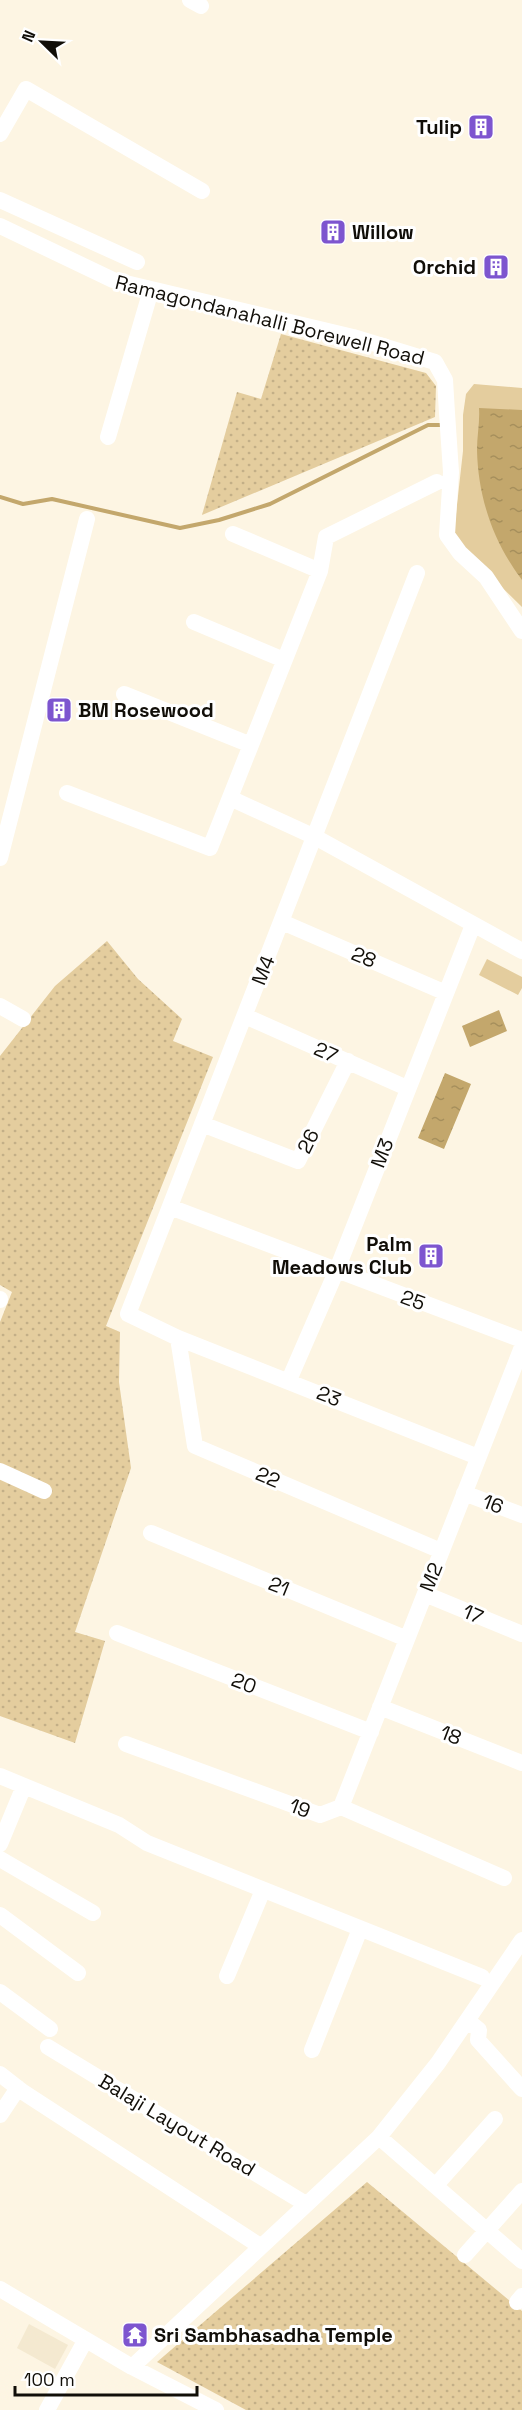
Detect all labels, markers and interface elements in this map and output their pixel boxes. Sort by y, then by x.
north arrow [12,12,72,72]
text: N [17,27,41,45]
building icon: Tulip [466,112,496,142]
place label: Tulip [416,114,462,140]
building icon: Willow [318,217,348,247]
place label: Willow [352,219,414,245]
building icon: Orchid [481,252,511,282]
place label: Orchid [413,254,476,280]
street label: Ramagondanahalli Borewell Road [113,269,427,371]
building icon: BM Rosewood [44,695,74,725]
place label: BM Rosewood [78,697,214,723]
street label: 28 [348,940,380,974]
street label: M4 [245,951,281,989]
street label: 27 [310,1035,342,1069]
street label: 26 [291,1124,325,1158]
street label: M3 [365,1135,399,1171]
place label: Palm Meadows Club [272,1231,412,1280]
building icon: Palm Meadows Club [416,1241,446,1271]
street label: 25 [397,1284,429,1316]
street label: 23 [313,1379,345,1413]
street label: 22 [252,1460,284,1494]
street label: 16 [479,1488,507,1520]
street label: M2 [413,1559,449,1595]
street label: 21 [265,1570,293,1602]
street label: 17 [459,1598,487,1630]
street label: 20 [228,1666,260,1700]
street label: 18 [437,1719,465,1751]
street label: 19 [286,1792,314,1824]
street label: Balaji Layout Road [94,2068,260,2182]
temple icon: Sri Sambhasadha Temple [120,2320,150,2350]
place label: Sri Sambhasadha Temple [154,2322,393,2348]
scale bar [15,2359,196,2397]
text: 100 m [24,2368,75,2391]

